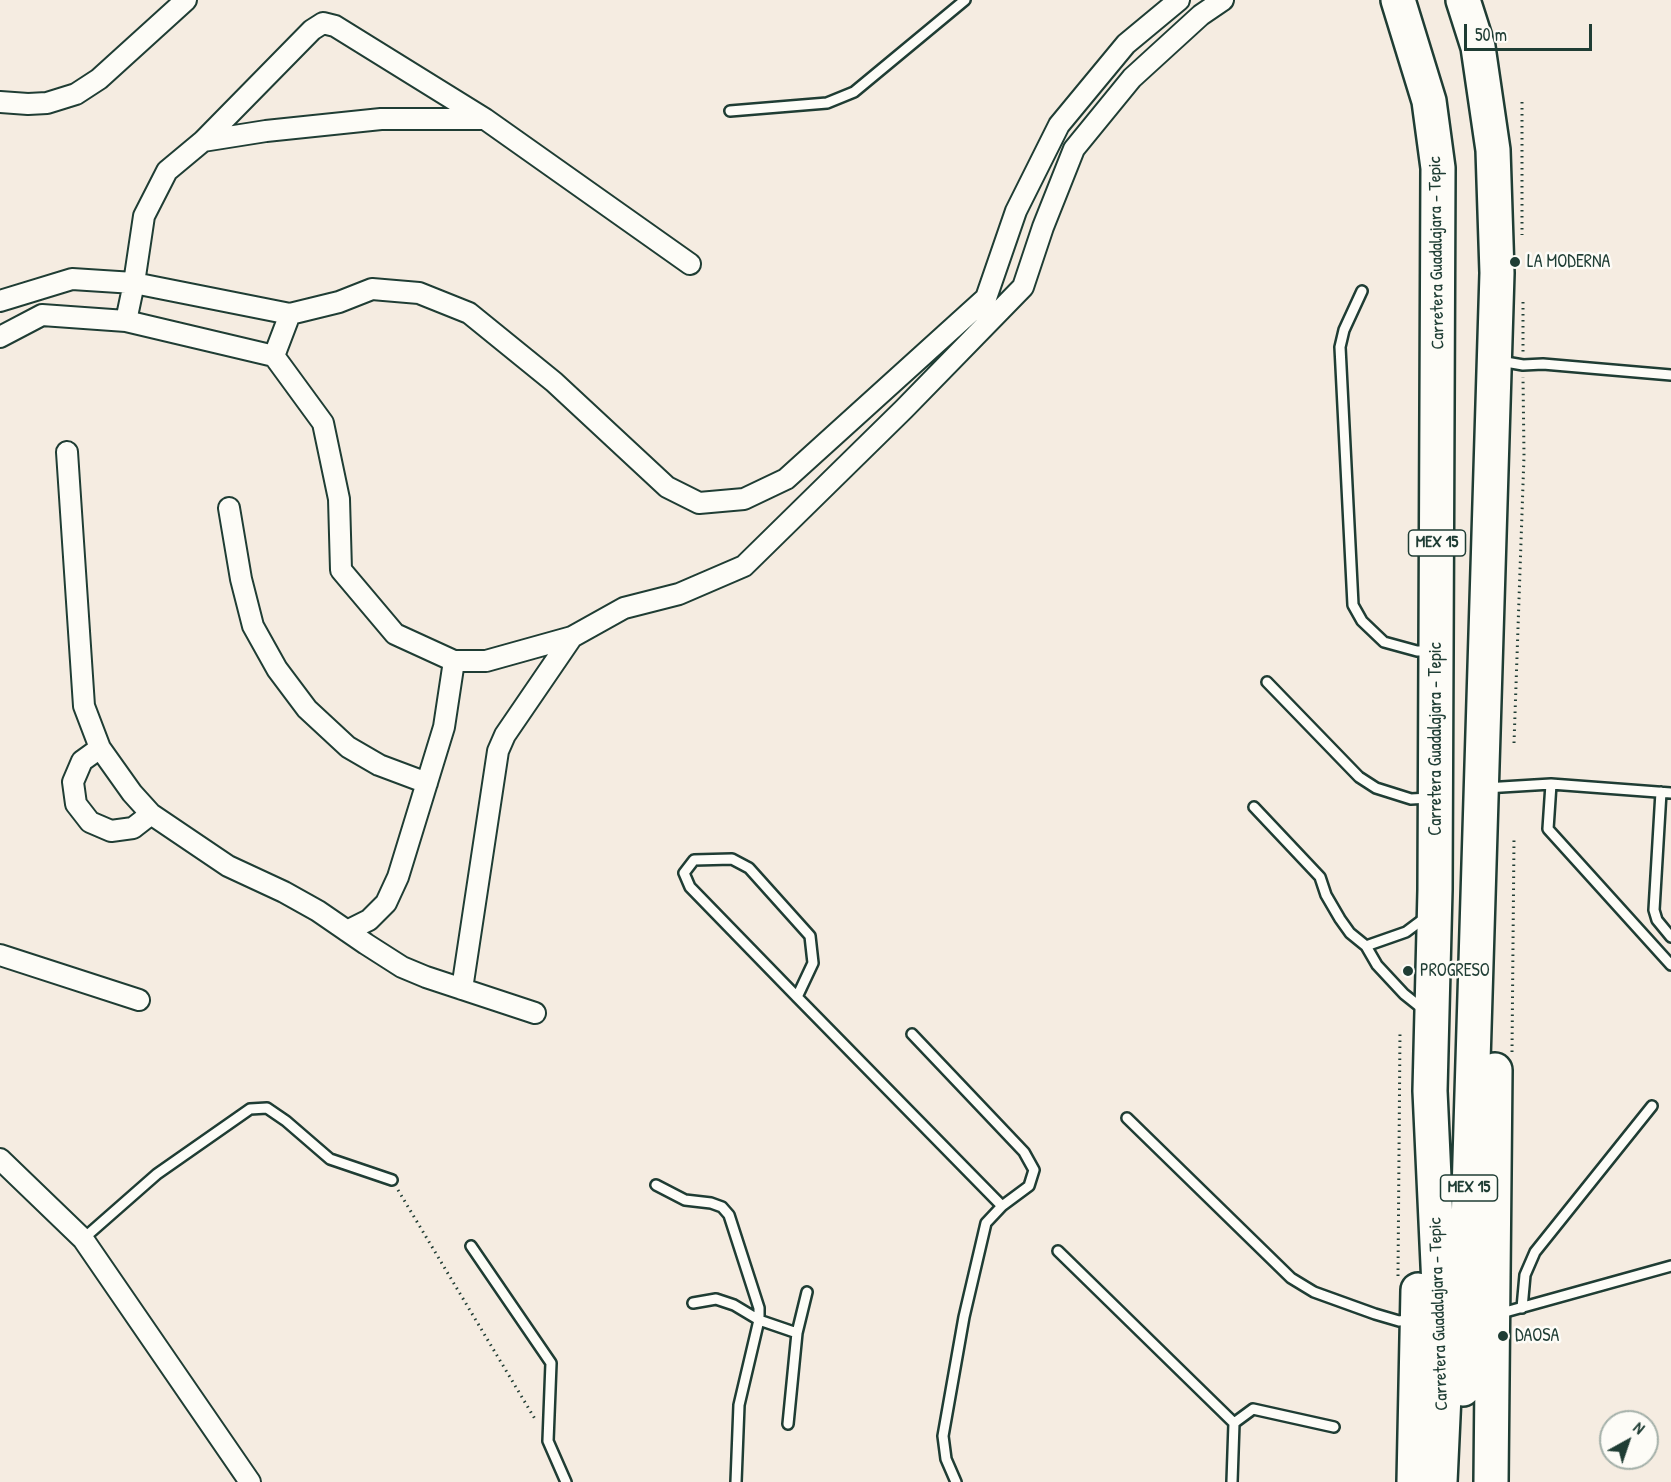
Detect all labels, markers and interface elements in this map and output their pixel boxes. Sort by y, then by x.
scale bar [1467,12,1594,50]
text: 50 m [1475,22,1507,47]
street label: Carretera Guadalajara - Tepic [1425,156,1449,350]
place label: LA MODERNA [1527,251,1610,273]
marker: LA MODERNA [1508,255,1522,269]
road number: MEX 15 [1408,530,1466,556]
street label: Carretera Guadalajara - Tepic [1425,642,1447,836]
place label: PROGRESO [1420,960,1490,982]
marker: PROGRESO [1401,964,1415,978]
road number: MEX 15 [1440,1175,1498,1201]
street label: Carretera Guadalajara - Tepic [1425,1217,1453,1411]
place label: DAOSA [1515,1325,1559,1347]
marker: DAOSA [1496,1329,1510,1343]
north arrow [1599,1410,1659,1470]
text: N [1629,1417,1650,1439]

